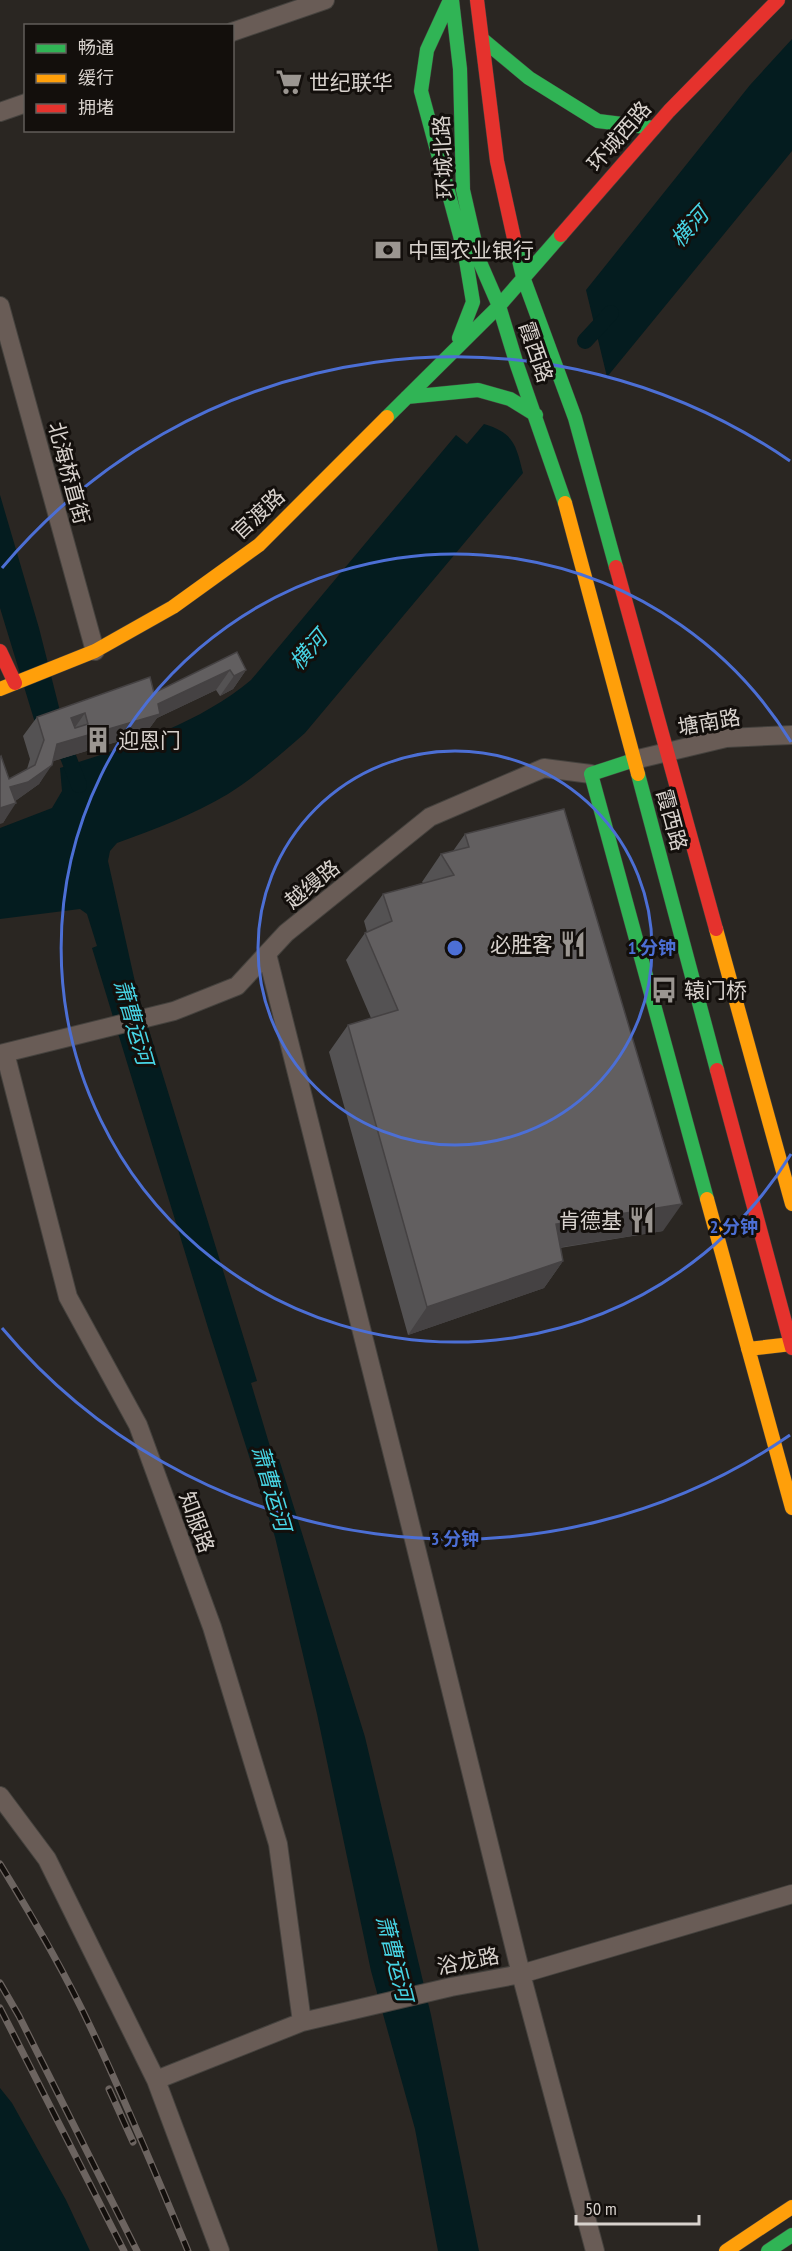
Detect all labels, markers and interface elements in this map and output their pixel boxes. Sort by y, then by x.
legend [24,24,234,132]
text: 畅通 [78,36,114,59]
text: 缓行 [78,66,114,89]
supermarket icon: 世纪联华 [274,67,304,97]
place label: 世纪联华 [309,69,393,96]
street label: 环城西路 [581,95,657,177]
text: 拥堵 [78,96,114,119]
street label: 环城北路 [427,114,459,200]
water label: 横河 [664,198,717,253]
bank icon: 中国农业银行 [373,235,403,265]
place label: 中国农业银行 [408,237,534,264]
street label: 霞西路 [513,318,559,386]
street label: 北海桥直街 [42,419,96,527]
street label: 官渡路 [226,483,290,545]
water label: 横河 [283,621,336,676]
street label: 塘南路 [676,703,742,741]
building icon: 迎恩门 [83,725,113,755]
place label: 迎恩门 [118,727,181,754]
street label: 霞西路 [651,786,693,854]
street label: 越缦路 [279,854,345,914]
restaurant icon: 必胜客 [558,929,588,959]
place label: 必胜客 [490,931,553,958]
text: 1 分钟 [628,936,676,959]
centre of rings [445,938,465,958]
bus stop icon: 辕门桥 [649,975,679,1005]
water label: 萧曹运河 [108,976,161,1072]
place label: 辕门桥 [684,977,747,1004]
restaurant icon: 肯德基 [627,1205,657,1235]
place label: 肯德基 [559,1207,622,1234]
text: 2 分钟 [710,1215,758,1238]
water label: 萧曹运河 [246,1442,299,1538]
street label: 知服路 [174,1488,220,1556]
text: 3 分钟 [431,1527,479,1550]
water label: 萧曹运河 [371,1912,420,2008]
street label: 浴龙路 [435,1942,501,1980]
scale bar [576,2188,699,2226]
text: 50 m [585,2197,617,2220]

